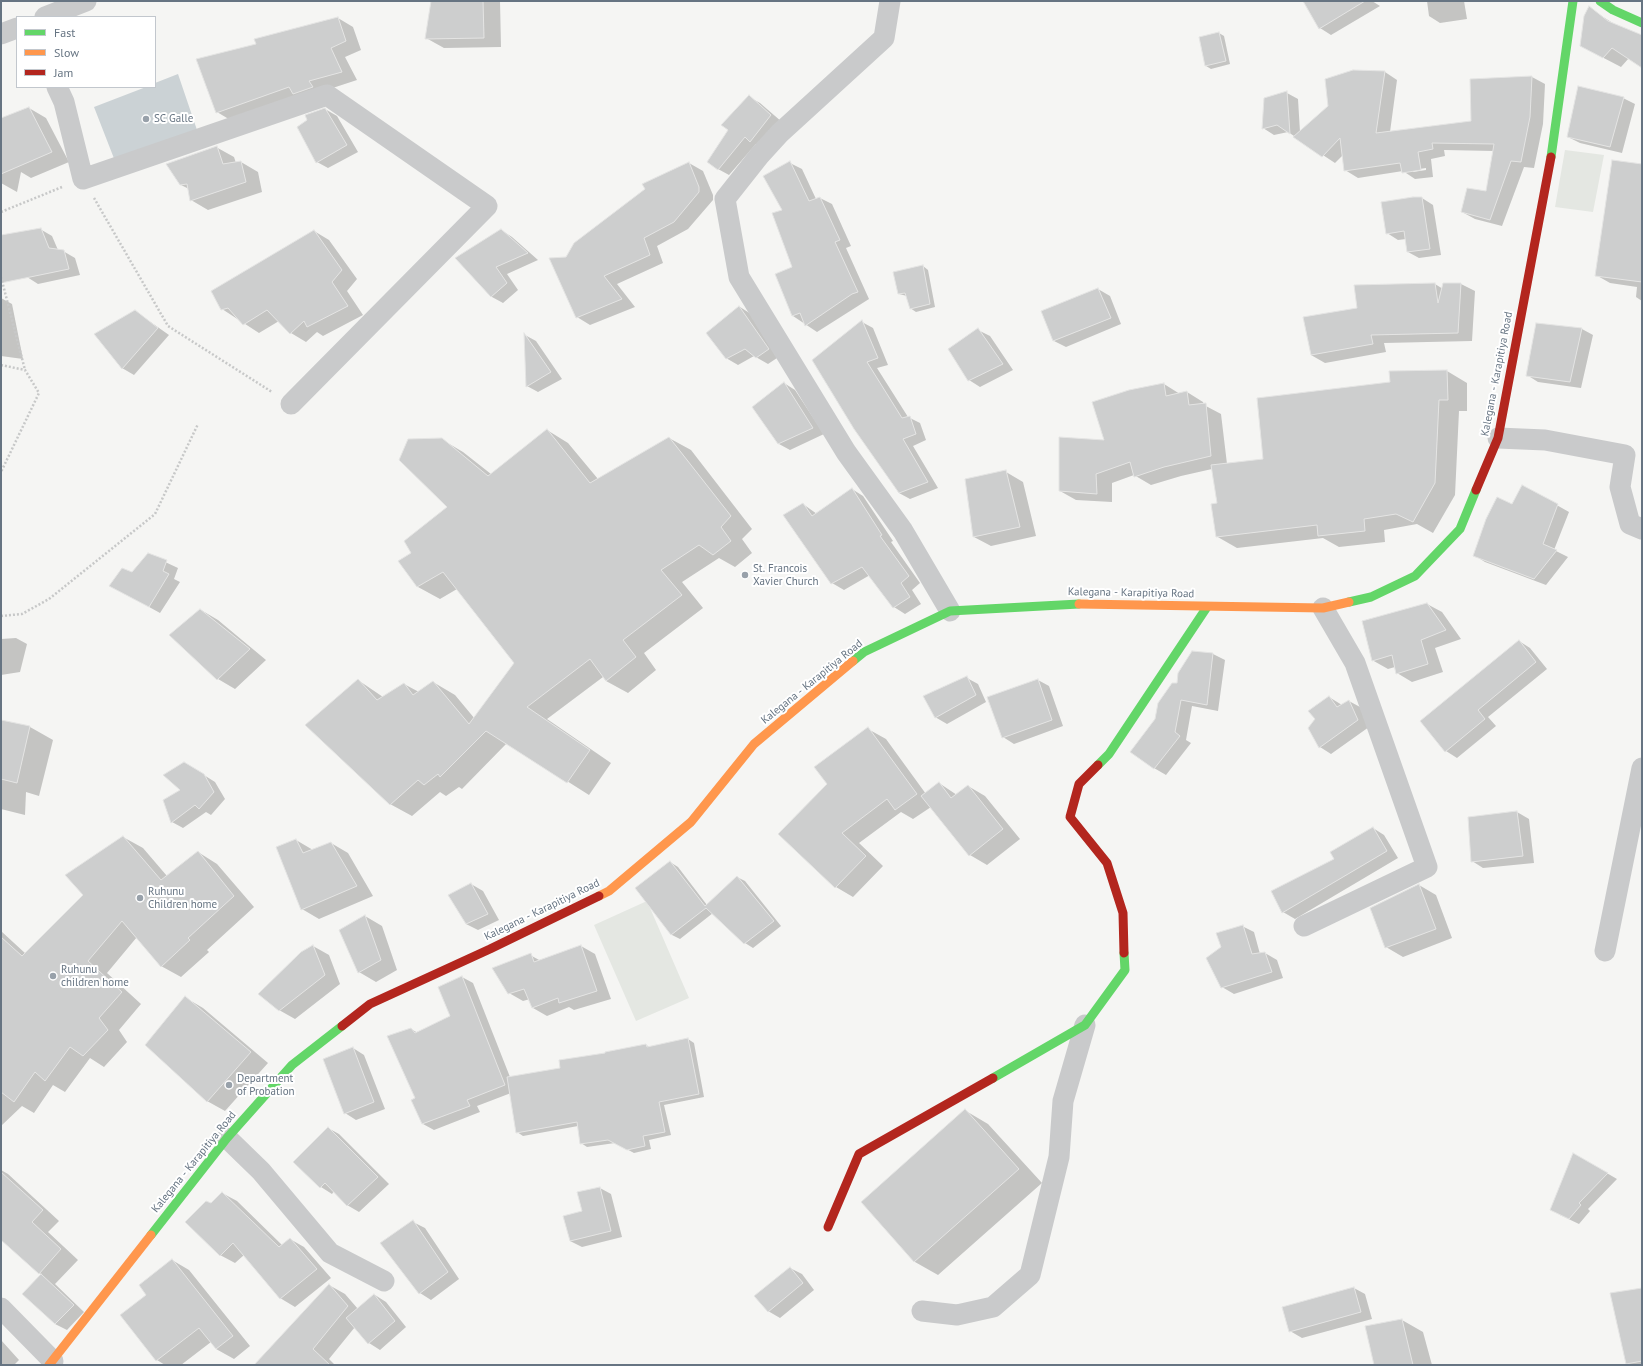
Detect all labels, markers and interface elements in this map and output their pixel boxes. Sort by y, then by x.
legend [16,16,156,88]
text: Fast [54,25,75,40]
text: Slow [54,45,79,60]
text: Jam [54,65,73,80]
place label: SC Galle [154,112,193,126]
marker: SC Galle [141,114,151,124]
street label: Kalegana - Karapitiya Road [1478,311,1516,437]
place label: St. Francois Xavier Church [753,562,818,588]
marker: St. Francois Xavier Church [740,570,750,580]
street label: Kalegana - Karapitiya Road [1068,585,1194,601]
street label: Kalegana - Karapitiya Road [759,637,865,727]
street label: Kalegana - Karapitiya Road [482,876,602,944]
place label: Ruhunu Children home [148,885,217,911]
marker: Ruhunu Children home [135,893,145,903]
place label: Ruhunu children home [61,963,129,989]
marker: Ruhunu children home [48,971,58,981]
place label: Department of Probation [237,1072,295,1098]
marker: Department of Probation [224,1080,234,1090]
street label: Kalegana - Karapitiya Road [149,1109,239,1215]

